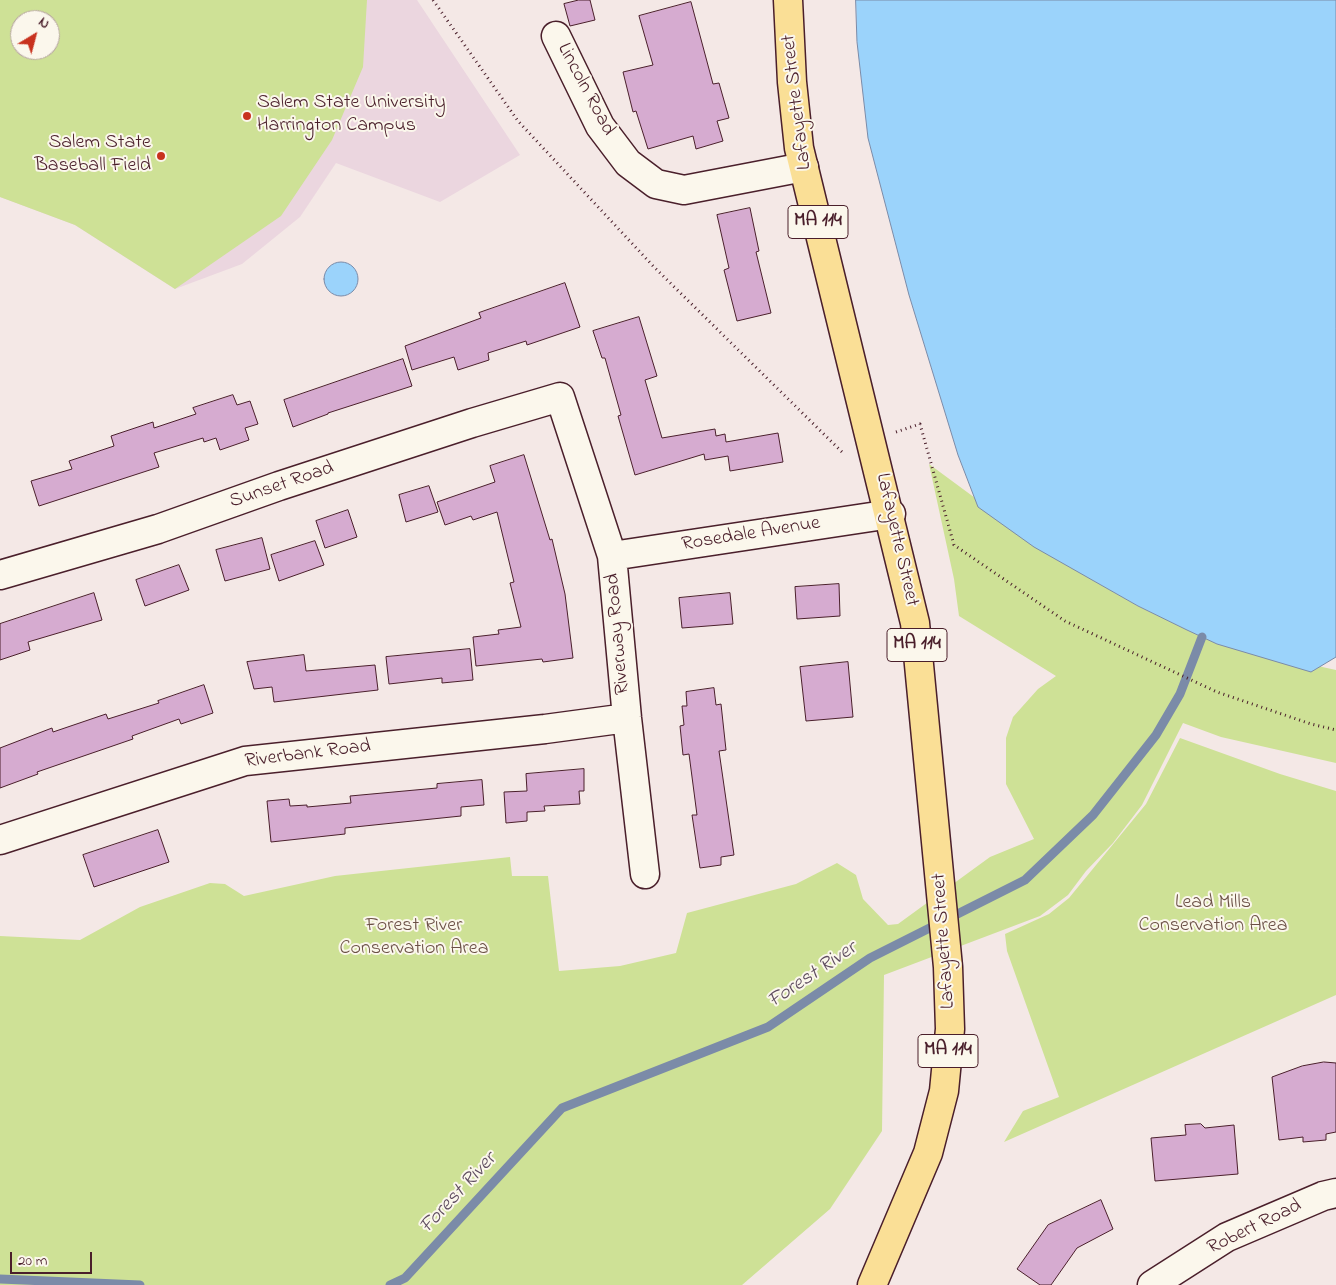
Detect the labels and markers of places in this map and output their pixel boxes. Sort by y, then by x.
place label: Salem State University Harrington Campus [257,92,446,139]
marker: Salem State University Harrington Campus [241,110,253,122]
place label: Salem State Baseball Field [34,132,151,179]
marker: Salem State Baseball Field [155,150,167,162]

